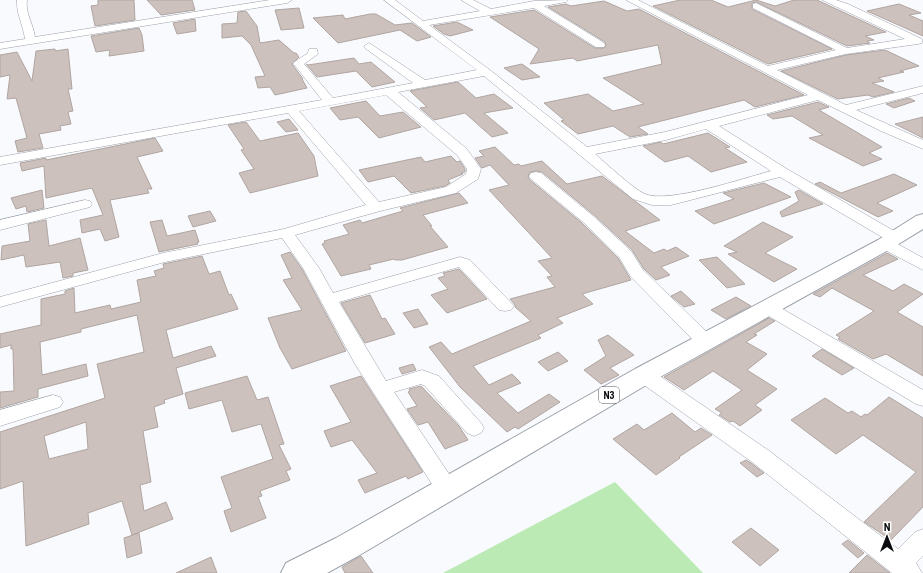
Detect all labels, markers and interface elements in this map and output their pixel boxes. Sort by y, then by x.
road number: N3 [599,387,619,403]
north arrow [867,517,907,557]
text: N [884,521,891,534]

